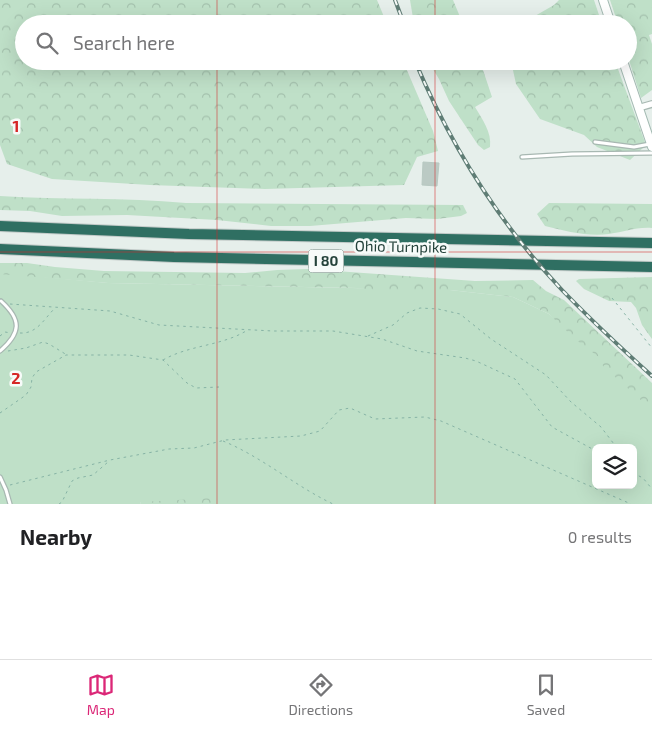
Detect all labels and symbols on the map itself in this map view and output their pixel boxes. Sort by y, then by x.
text: 1 [13,116,19,135]
street label: Ohio Turnpike [355,236,447,256]
road number: I 80 [308,250,344,272]
text: 2 [11,368,21,387]

